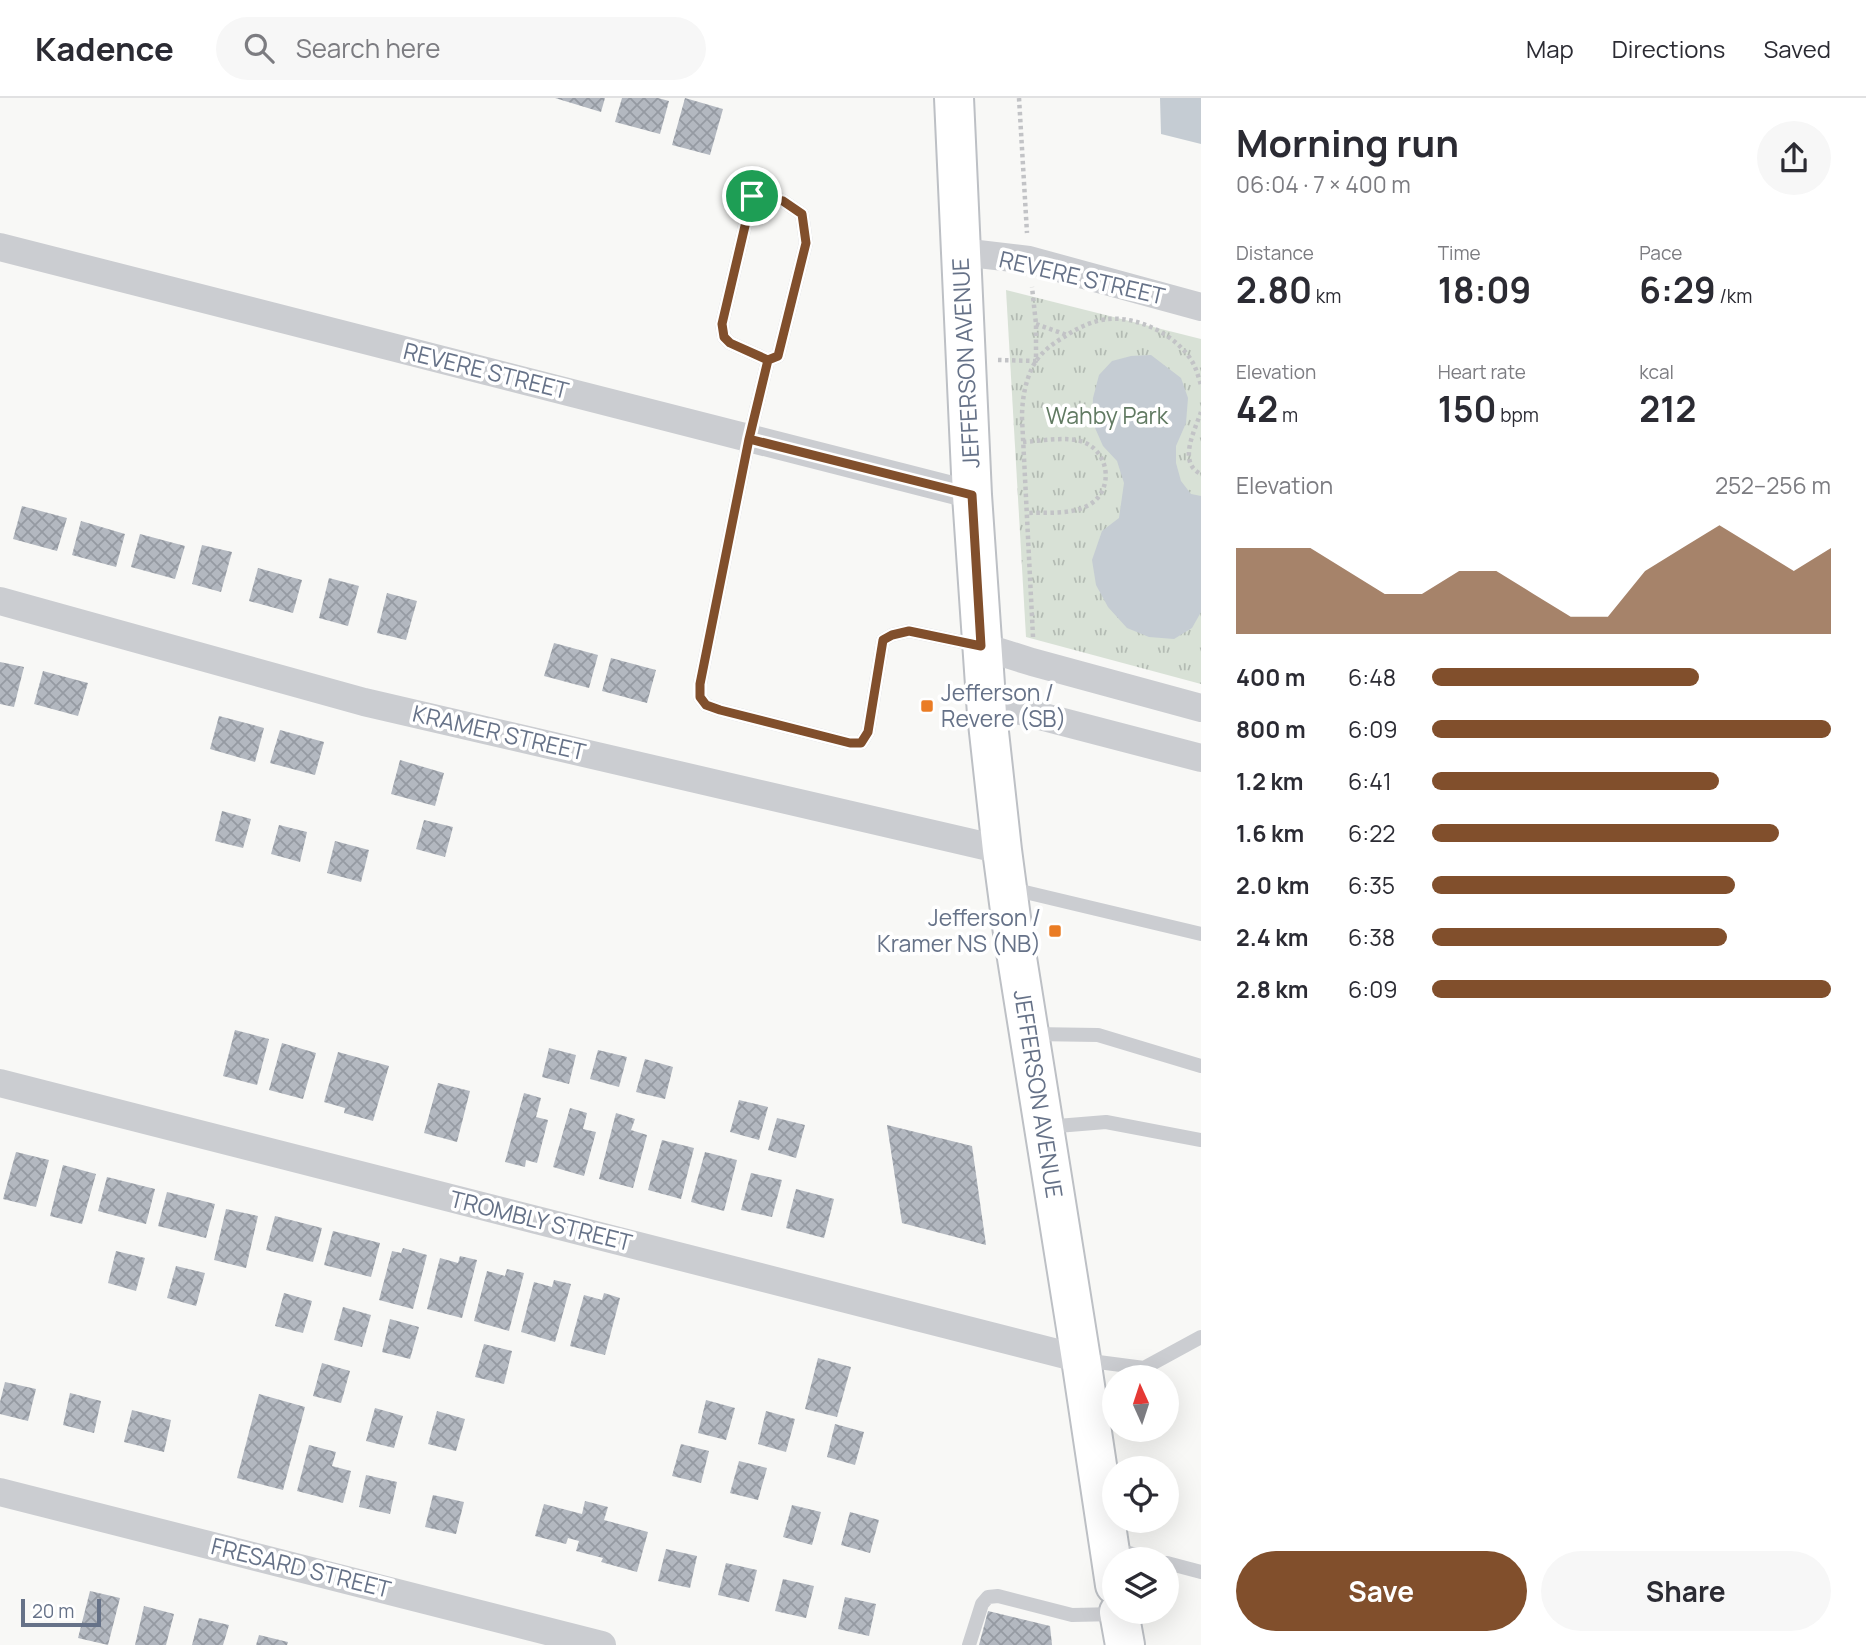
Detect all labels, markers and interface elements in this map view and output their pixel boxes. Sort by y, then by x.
search box [216,17,706,80]
text: Kadence [35,26,174,71]
icon: search [240,29,278,67]
text: Search here [296,30,440,66]
text: Map [1526,32,1574,65]
text: Directions [1612,32,1725,65]
text: Saved [1763,32,1831,65]
text: Morning run [1236,116,1459,168]
button: share [1757,121,1831,195]
pin [722,166,782,226]
text: 06:04 · 7 × 400 m [1236,168,1411,200]
icon: arrive [733,177,771,215]
text: Distance [1236,240,1314,266]
text: Time [1438,240,1481,266]
text: Pace [1639,240,1682,266]
street label: REVERE STREET [996,242,1169,312]
street label: JEFFERSON AVENUE [944,257,986,469]
text: 2.80 [1236,266,1312,314]
text: 18:09 [1438,266,1531,314]
text: 6:29 [1639,266,1716,314]
text: km [1312,283,1341,309]
text: /km [1716,283,1752,309]
street label: REVERE STREET [400,334,572,406]
text: Elevation [1236,359,1316,385]
text: Heart rate [1438,359,1526,385]
text: kcal [1639,359,1674,385]
text: 42 [1236,385,1278,433]
text: 150 [1438,385,1497,433]
text: 212 [1639,385,1696,433]
park label: Wahby Park [1046,399,1169,431]
text: m [1278,402,1298,428]
text: bpm [1497,402,1539,428]
text: Elevation [1236,469,1333,501]
text: 252–256 m [1715,469,1831,501]
text: 400 m [1236,661,1306,693]
text: 6:48 [1348,661,1396,693]
place label: Jefferson / Revere (SB) [941,676,1066,734]
street label: KRAMER STREET [410,697,589,768]
marker: Jefferson / Revere (SB) [919,698,935,714]
text: 800 m [1236,713,1306,745]
text: 6:09 [1348,713,1397,745]
text: 1.2 km [1236,765,1303,797]
text: 6:41 [1348,765,1392,797]
text: 1.6 km [1236,817,1304,849]
text: 6:22 [1348,817,1395,849]
text: 2.0 km [1236,869,1309,901]
text: 6:35 [1348,869,1395,901]
place label: Jefferson / Kramer NS (NB) [877,901,1041,959]
text: 2.4 km [1236,921,1308,953]
text: 6:38 [1348,921,1395,953]
marker: Jefferson / Kramer NS (NB) [1047,923,1063,939]
text: 2.8 km [1236,973,1308,1005]
text: 6:09 [1348,973,1397,1005]
street label: JEFFERSON AVENUE [1007,987,1071,1200]
street label: TROMBLY STREET [447,1182,636,1258]
north arrow [1102,1365,1180,1442]
map controls [1102,1365,1179,1624]
button: locate [1102,1456,1179,1533]
street label: FRESARD STREET [208,1529,395,1605]
button: layers [1102,1547,1179,1624]
button: Save [1236,1551,1527,1631]
button: Share [1541,1551,1831,1631]
scale bar [21,1596,102,1628]
text: 20 m [32,1598,74,1624]

